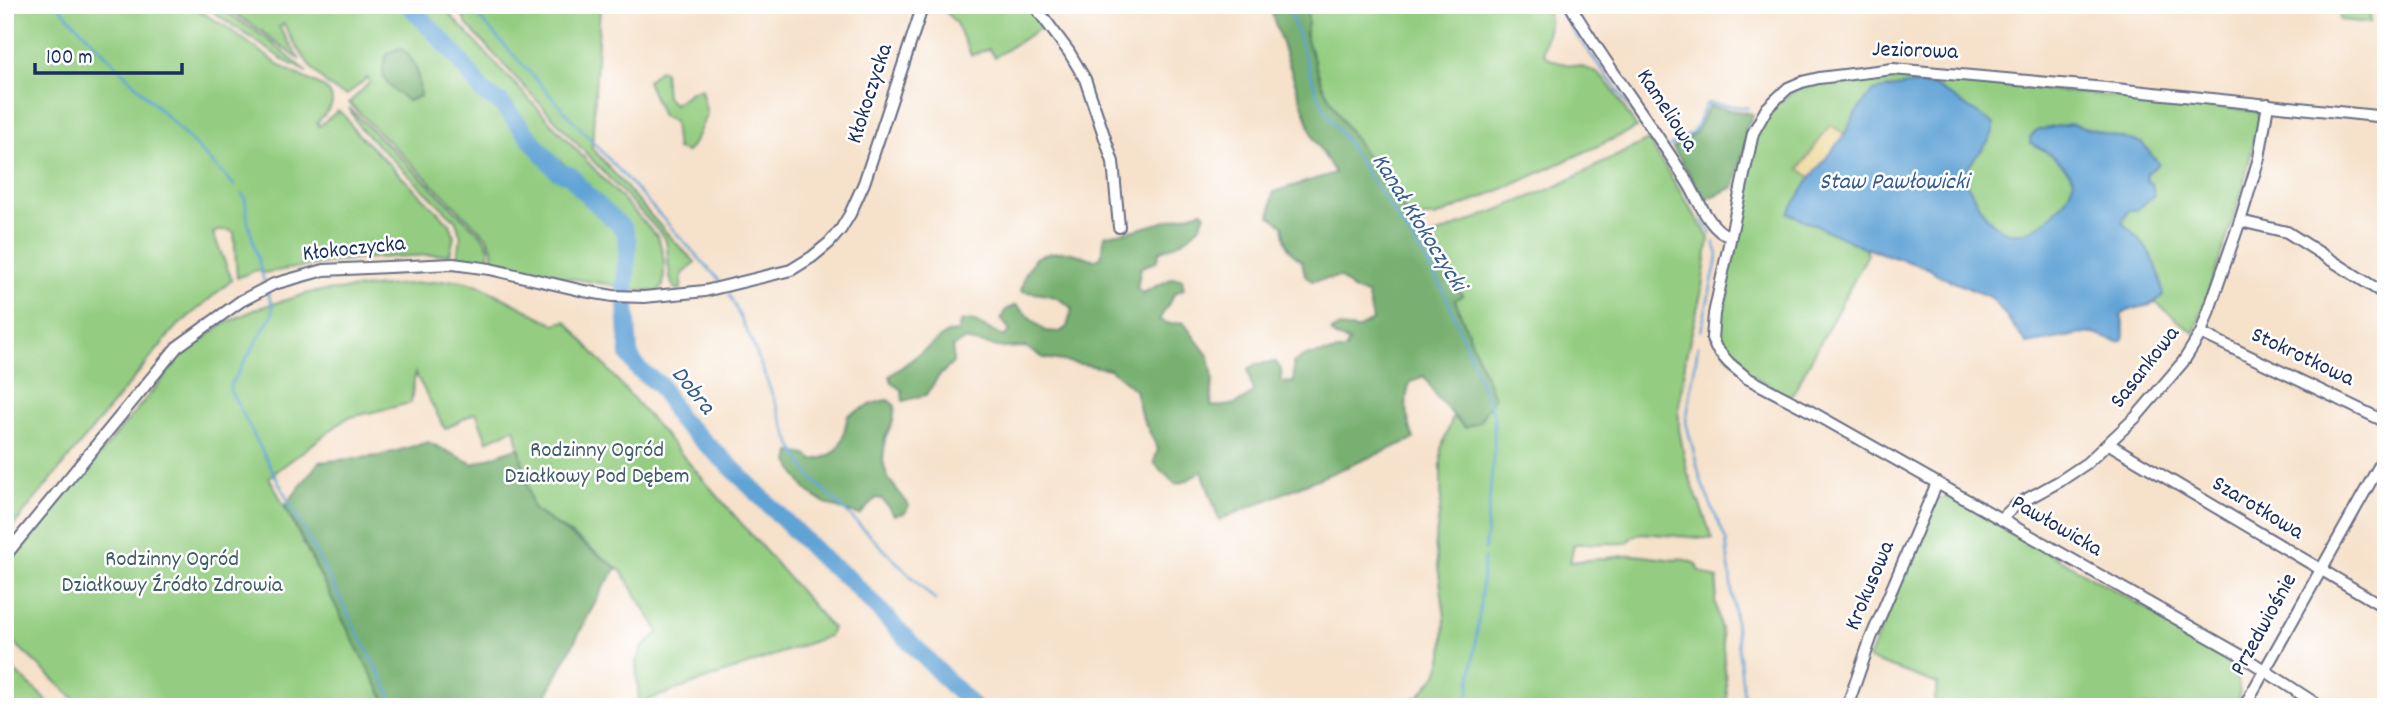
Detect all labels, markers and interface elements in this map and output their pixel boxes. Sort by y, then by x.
scale bar [35,32,182,76]
street label: Jeziorowa [1871,34,1960,70]
street label: Kłokoczycka [839,39,903,148]
text: 100 m [46,44,93,74]
street label: Kameliowa [1627,63,1706,160]
water label: Kanał Kłokoczycki [1362,147,1476,302]
water label: Staw Pawłowicki [1819,166,1972,200]
street label: Kłokoczycka [301,228,408,272]
street label: Sasankowa [2103,319,2190,416]
street label: Stokrotkowa [2245,320,2360,397]
water label: Dobra [662,359,723,424]
park label: Rodzinny Ogród Działkowy Pod Dębem [504,435,690,494]
street label: Szarotkowa [2205,469,2310,550]
street label: Pawłowicka [2004,488,2109,567]
street label: Krokusowa [1837,535,1905,636]
park label: Rodzinny Ogród Działkowy Źródło Zdrowia [61,544,284,603]
street label: Przedwiośnie [2223,568,2307,682]

